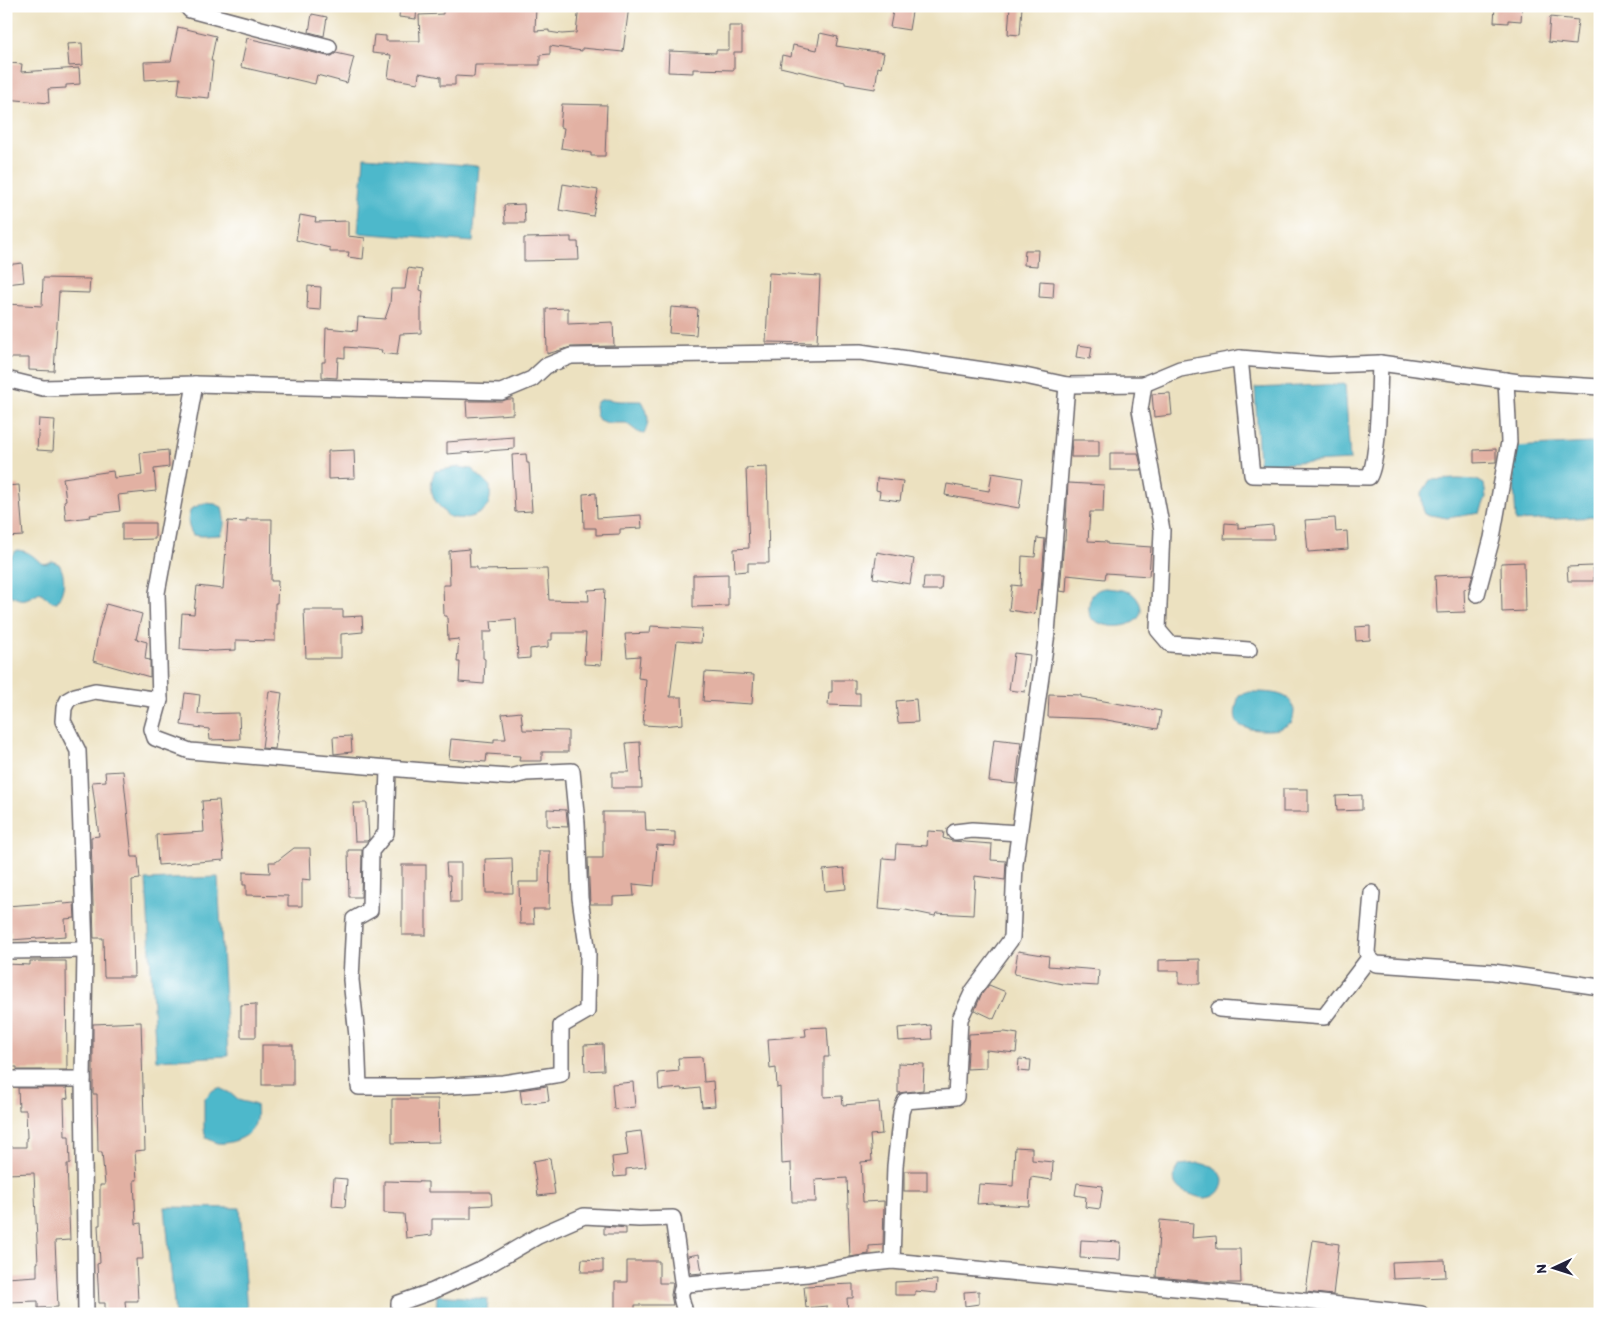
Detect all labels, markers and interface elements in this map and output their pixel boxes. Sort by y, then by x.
north arrow [1528,1242,1578,1292]
text: N [1533,1264,1550,1274]

